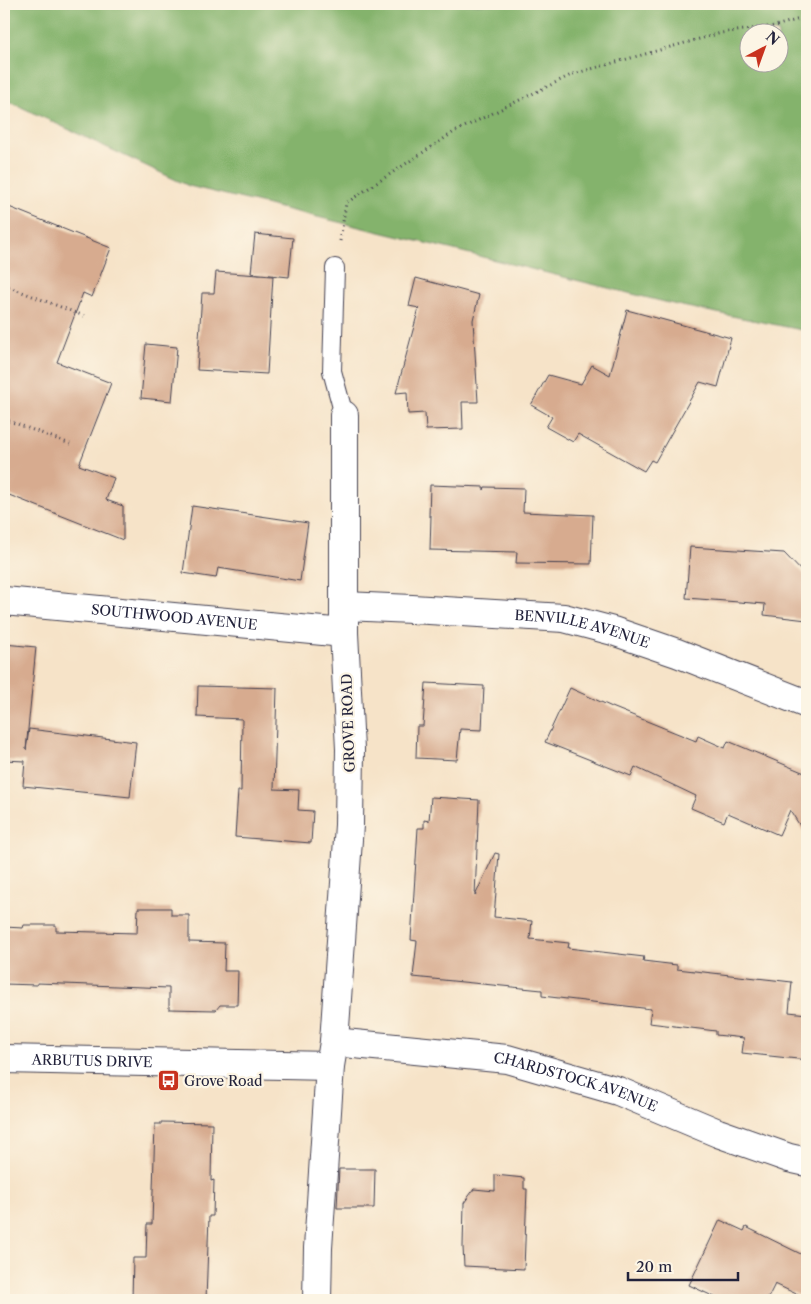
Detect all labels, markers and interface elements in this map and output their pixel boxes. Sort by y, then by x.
north arrow [738,22,788,72]
text: N [762,27,783,49]
street label: SOUTHWOOD AVENUE [90,600,258,634]
street label: BENVILLE AVENUE [514,606,652,652]
street label: GROVE ROAD [337,673,359,773]
street label: CHARDSTOCK AVENUE [493,1049,660,1116]
street label: ARBUTUS DRIVE [30,1051,153,1071]
bus stop icon: Grove Road [156,1069,180,1093]
place label: Grove Road [184,1072,263,1090]
scale bar [628,1249,738,1281]
text: 20 m [636,1257,672,1276]

